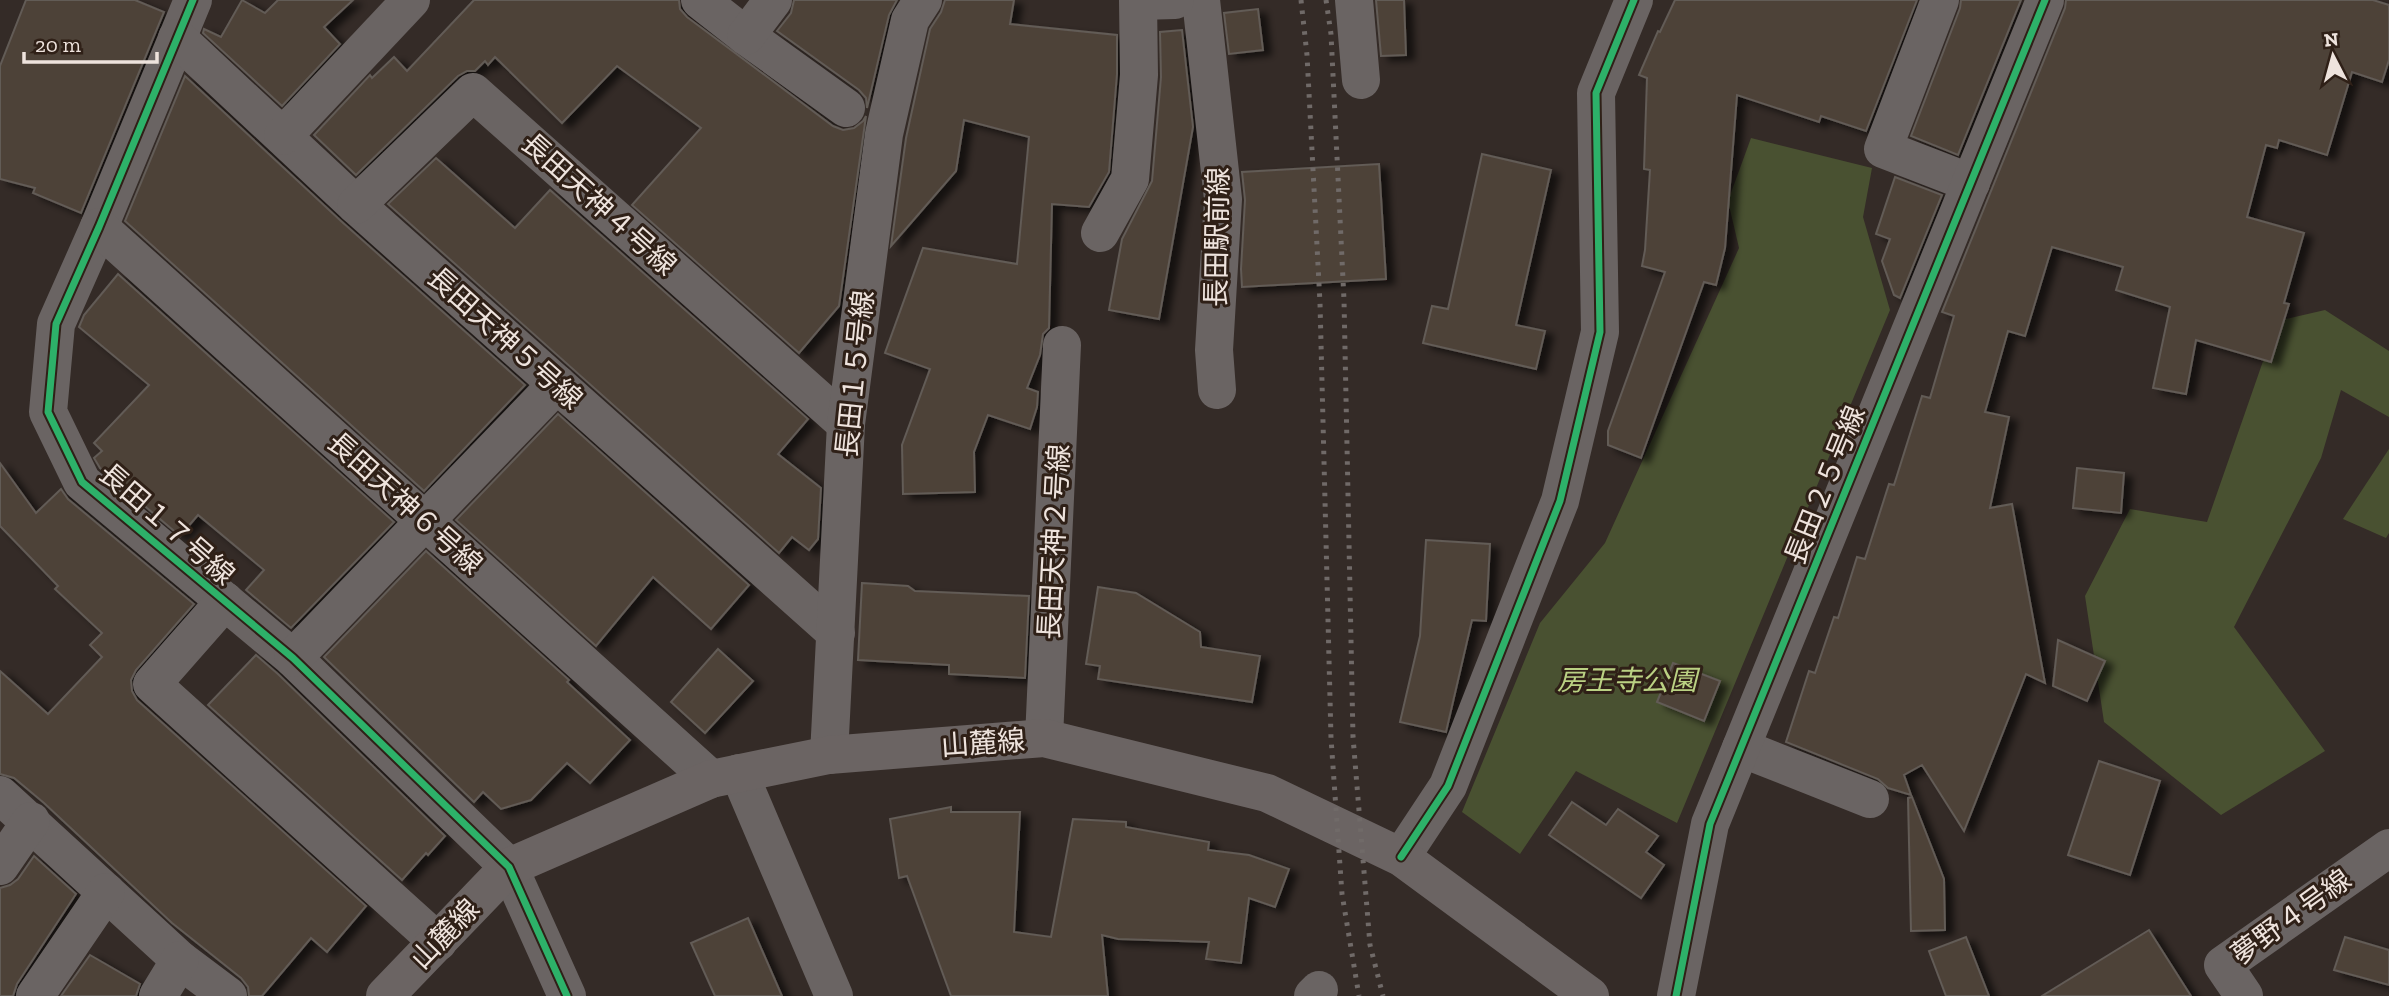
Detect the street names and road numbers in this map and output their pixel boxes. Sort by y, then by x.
street label: 長田天神４号線 [515,126,683,282]
street label: 長田駅前線 [1199,167,1235,307]
street label: 長田天神５号線 [421,260,589,416]
street label: 長田１５号線 [830,289,880,459]
street label: 長田２５号線 [1778,401,1872,569]
street label: 長田天神６号線 [321,425,489,581]
street label: 長田天神２号線 [1032,443,1076,641]
street label: 長田１７号線 [93,456,241,592]
street label: 山麓線 [940,724,1026,762]
street label: 夢野４号線 [2225,863,2357,971]
street label: 山麓線 [404,892,486,976]

